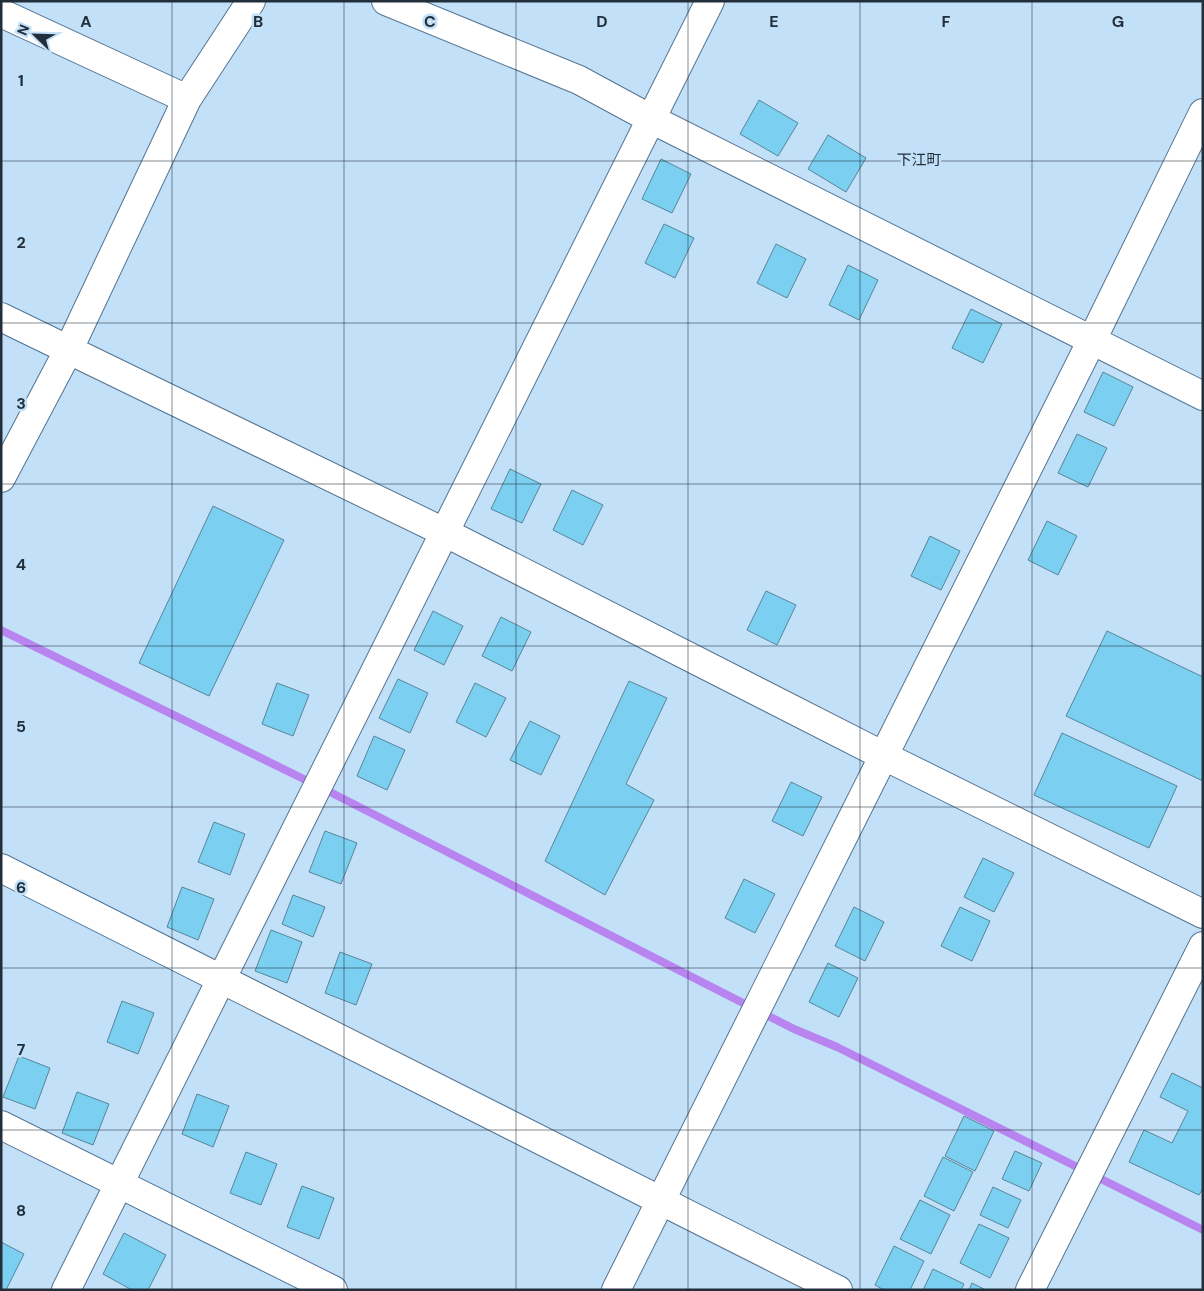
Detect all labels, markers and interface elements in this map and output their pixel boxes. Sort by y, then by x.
north arrow [10,10,60,60]
text: A [80,11,92,32]
text: B [253,11,263,32]
text: C [424,11,436,32]
text: D [596,11,608,32]
text: E [769,11,779,32]
text: F [942,11,951,32]
text: G [1112,11,1124,32]
text: N [13,22,33,38]
text: 1 [18,70,24,91]
district label: 下江町 [896,150,942,170]
text: 2 [16,232,26,253]
text: 3 [16,393,26,414]
text: 4 [16,554,26,575]
text: 5 [16,716,26,737]
text: 6 [16,877,26,898]
text: 7 [17,1039,26,1060]
text: 8 [16,1200,26,1221]

